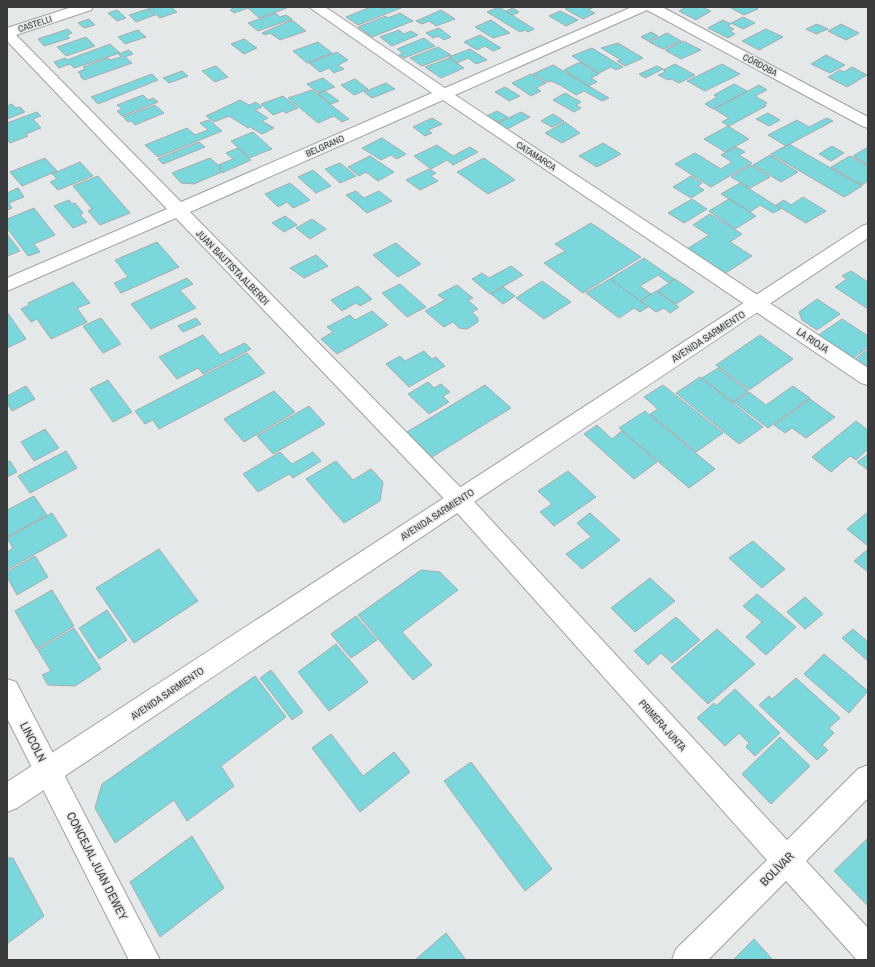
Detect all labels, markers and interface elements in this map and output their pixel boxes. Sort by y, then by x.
street label: CASTELLI [17,13,53,35]
street label: CÓRDOBA [741,51,779,79]
street label: BELGRANO [304,132,346,160]
street label: CATAMARCA [514,139,558,173]
street label: JUAN BAUTISTA ALBERDI [193,227,272,308]
street label: AVENIDA SARMIENTO [668,308,748,366]
street label: LA RIOJA [794,325,832,356]
street label: AVENIDA SARMIENTO [397,486,477,544]
street label: AVENIDA SARMIENTO [127,664,206,723]
street label: PRIMERA JUNTA [636,697,690,754]
street label: LINCOLN [16,719,50,765]
street label: CONCEJAL JUAN DEWEY [63,809,131,923]
street label: BOLÍVAR [757,849,797,889]

